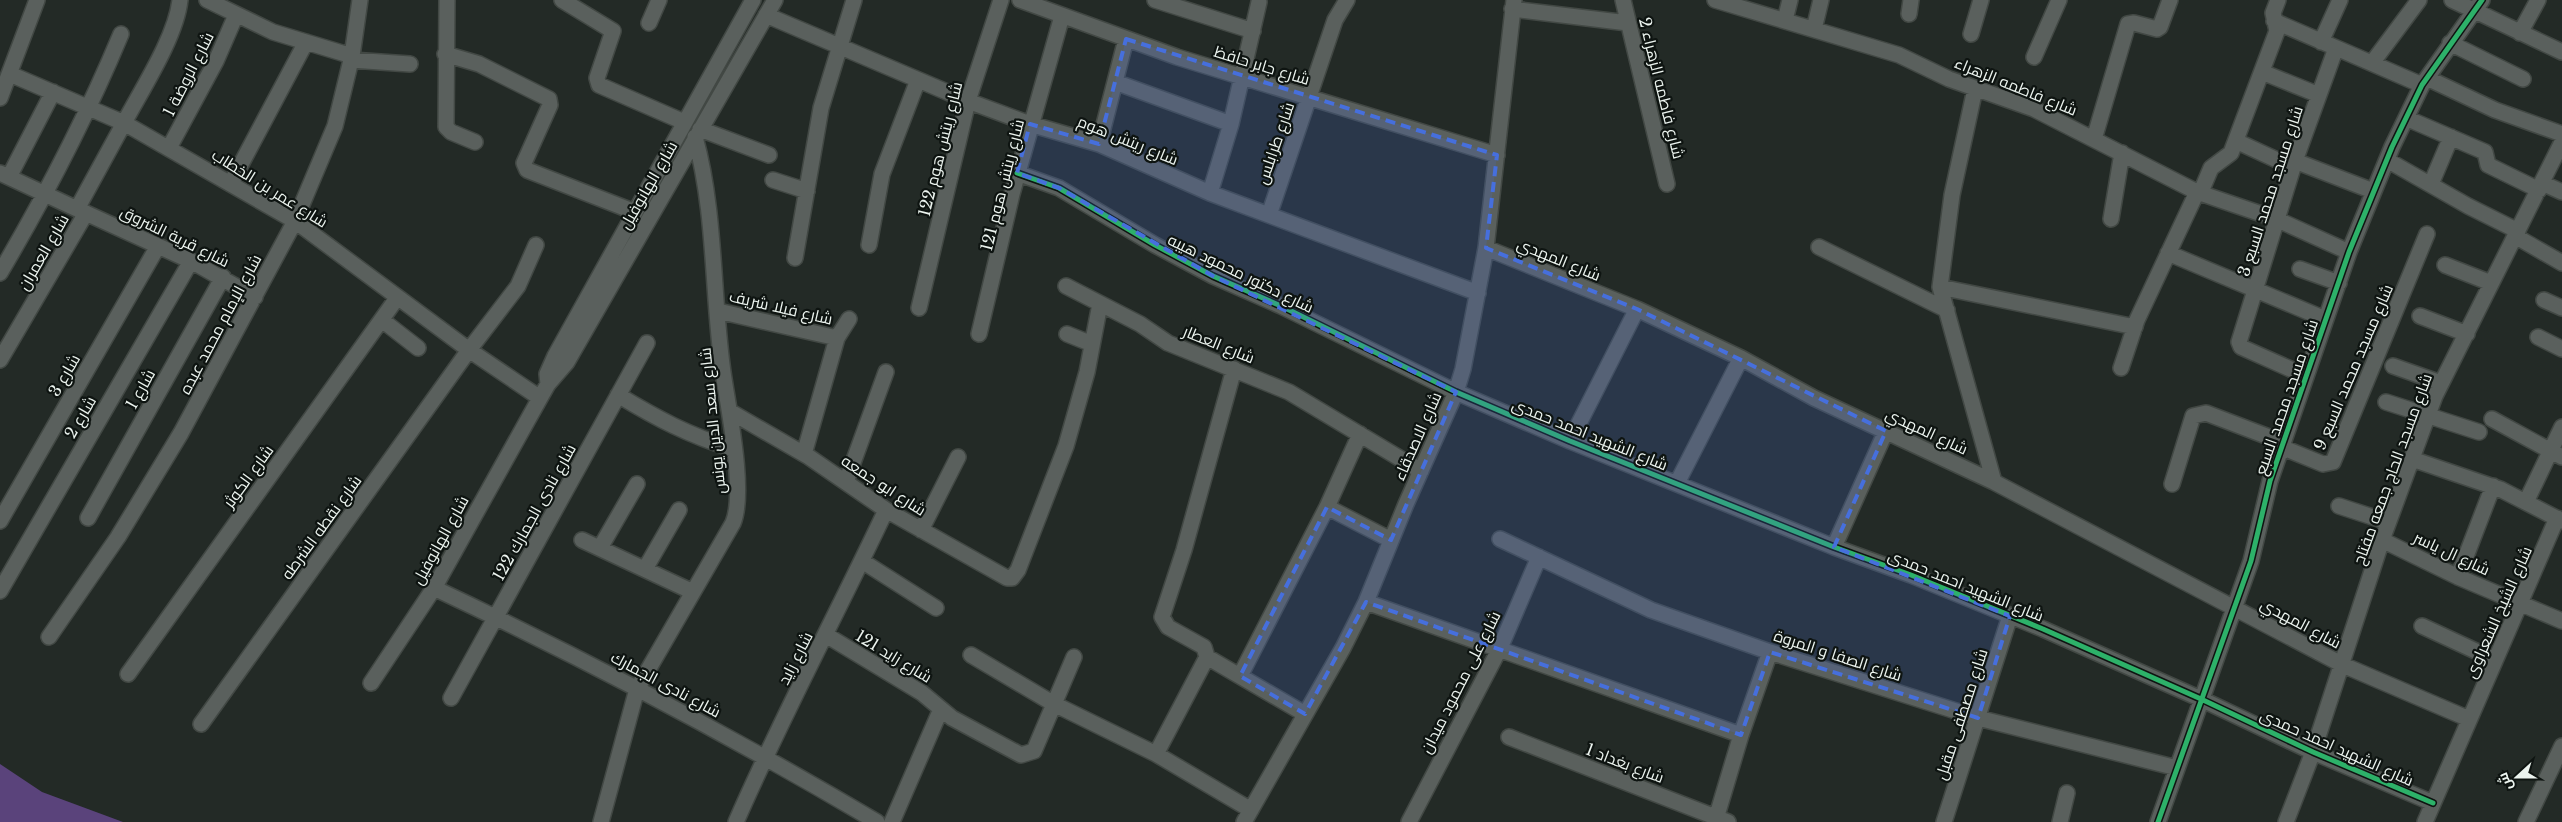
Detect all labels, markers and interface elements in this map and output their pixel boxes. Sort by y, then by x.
street label: شارع فاطمه الزهراء 2 [1633,15,1689,161]
street label: شارع الروضة 1 [158,29,220,120]
street label: شارع جابر حافظ [1211,41,1312,91]
street label: شارع فاطمه الزهراء [1951,52,2080,122]
street label: شارع ريتش هوم 122 [914,80,968,219]
street label: شارع طرابلس [1252,99,1300,187]
street label: شارع مسجد محمد السبع 3 [2233,103,2309,279]
street label: شارع ريتش هوم [1074,111,1181,171]
street label: شارع ريتش هوم 121 [976,117,1030,254]
street label: شارع الهانوفيل [615,137,683,234]
street label: شارع عمر بن الخطاب [207,144,332,233]
street label: شارع قرية الشروق [116,201,233,273]
street label: شارع العمران [13,210,75,295]
street label: شارع دكتور محمود هيبه [1164,229,1317,319]
street label: شارع المهدي [1513,233,1604,289]
street label: شارع الإمام محمد عبده [175,251,267,398]
street label: شارع مسجد محمد السبع 9 [2309,281,2399,454]
street label: شارع فيلا شريف [727,285,835,331]
street label: شارع مسجد محمد السبع [2250,316,2324,478]
street label: شارع العطار [1179,320,1258,369]
street label: شارع سعد الدين يونس [694,347,732,495]
street label: شارع 3 [44,350,86,401]
street label: شارع 1 [121,365,161,414]
street label: شارع مسجد الحاج جمعه مفتاح [2348,371,2438,568]
street label: شارع الاصدقاء [1389,389,1447,484]
street label: شارع 2 [60,392,102,443]
street label: شارع الشهيد احمد حمدى [1508,394,1671,476]
street label: شارع المهدي [1881,403,1971,462]
street label: شارع نادى الجمارك 122 [488,440,582,585]
street label: شارع الكوثر [218,441,279,513]
street label: شارع ابو جمعه [837,450,930,522]
street label: شارع نقطه الشرطه [276,471,367,584]
street label: شارع الهانوفيل [407,492,474,589]
street label: شارع ال ياسر [2409,526,2493,581]
street label: شارع الشيخ الشعراوى [2460,543,2538,682]
street label: شارع الشهيد احمد حمدى [1884,545,2047,627]
street label: شارع المهدي [2255,593,2345,656]
street label: شارع على محمود ميدان [1415,607,1506,758]
street label: شارع زايد 121 [851,625,936,688]
street label: شارع الصفا و المروة [1771,625,1904,687]
street label: شارع زايد [773,628,819,689]
street label: شارع مصطفى مقبل [1930,646,1994,783]
street label: شارع نادى الجمارك [607,647,724,723]
street label: شارع الشهيد احمد حمدى [2256,704,2417,792]
street label: شارع بغداد 1 [1582,739,1667,789]
north arrow [2492,752,2542,802]
text: ش [2493,770,2516,793]

